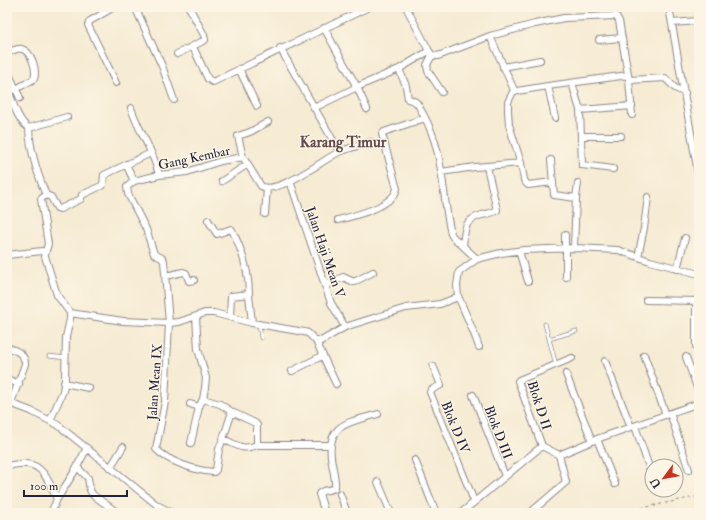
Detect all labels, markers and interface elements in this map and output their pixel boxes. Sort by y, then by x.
district label: Karang Timur [300,133,387,153]
street label: Gang Kembar [157,143,232,173]
street label: Jalan Haji Mean V [302,204,348,301]
street label: Jalan Mean IX [144,343,166,422]
street label: Blok D II [524,379,554,432]
street label: Blok D IV [437,399,473,456]
street label: Blok D III [481,403,516,461]
north arrow [644,458,684,498]
scale bar [24,472,127,498]
text: U [648,475,664,490]
text: 100 m [30,479,59,494]

